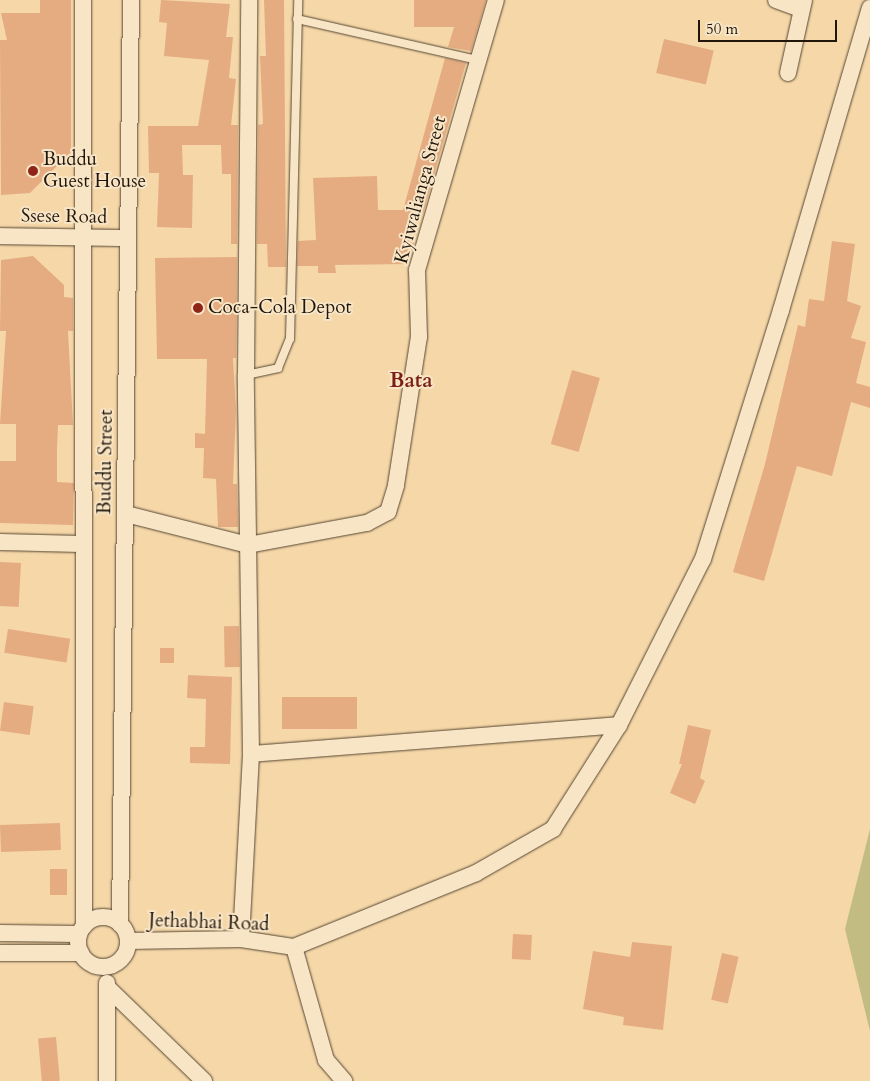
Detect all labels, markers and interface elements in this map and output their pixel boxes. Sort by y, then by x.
scale bar [700,10,839,42]
text: 50 m [706,19,738,39]
street label: Kyiwalianga Street [390,114,452,266]
place label: Buddu Guest House [43,149,146,193]
marker: Buddu Guest House [27,165,39,177]
street label: Ssese Road [21,205,107,229]
place label: Coca-Cola Depot [208,297,352,319]
marker: Coca-Cola Depot [192,302,204,314]
district label: Bata [389,368,433,394]
street label: Buddu Street [94,409,118,515]
street label: Jethabhai Road [148,910,270,936]

